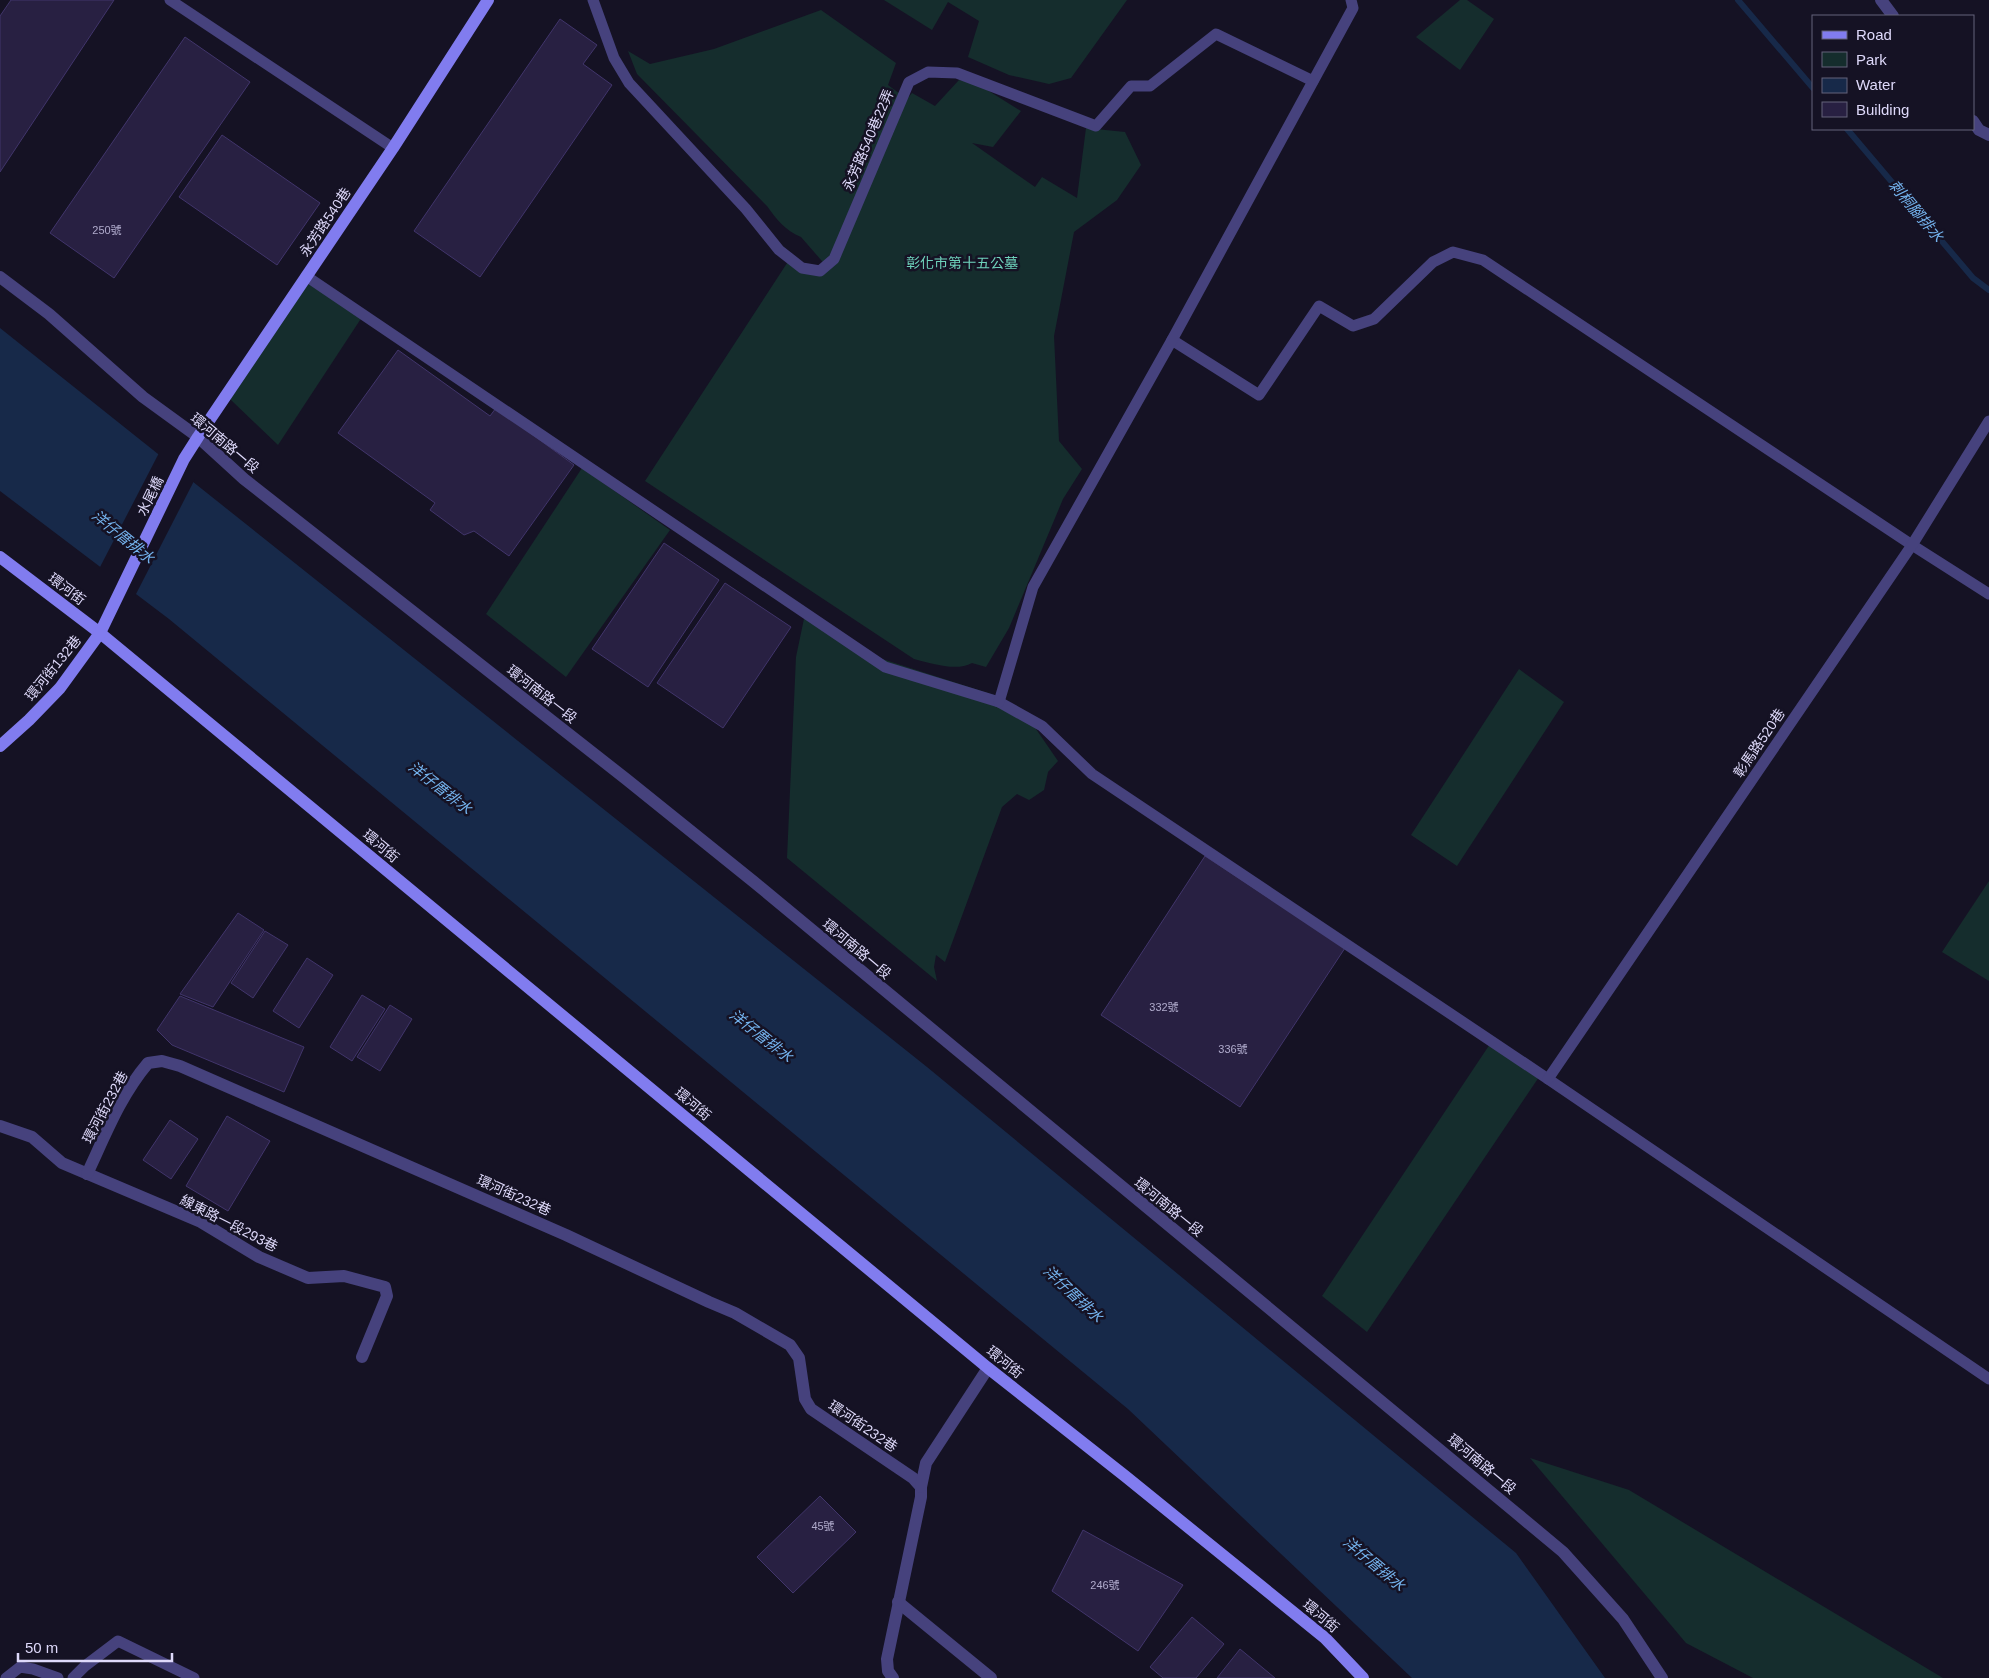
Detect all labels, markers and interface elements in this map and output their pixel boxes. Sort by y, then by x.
legend [1812,15,1974,130]
text: Road [1856,26,1892,43]
text: Park [1856,51,1887,68]
text: Water [1856,76,1895,93]
street label: 永芳路540巷22弄 [839,87,897,193]
text: Building [1856,101,1909,118]
water label: 刺桐腳排水 [1886,176,1948,246]
street label: 永芳路540巷 [296,185,354,259]
house number: 250號 [92,224,122,236]
park label: 彰化市第十五公墓 [906,255,1018,271]
street label: 環河南路一段 [188,410,262,476]
street label: 水尾橋 [134,474,166,518]
water label: 洋仔厝排水 [89,506,159,567]
street label: 環河街 [45,570,89,608]
street label: 環河街132巷 [22,632,84,704]
street label: 環河南路一段 [504,662,580,726]
street label: 彰馬路520巷 [1730,706,1788,780]
water label: 洋仔厝排水 [406,758,476,818]
street label: 環河街 [360,826,402,866]
street label: 環河南路一段 [820,916,894,982]
house number: 332號 [1149,1001,1179,1013]
water label: 洋仔厝排水 [727,1006,797,1066]
house number: 336號 [1218,1043,1248,1055]
street label: 環河街232巷 [79,1068,131,1146]
street label: 環河街 [672,1084,714,1124]
street label: 環河街232巷 [474,1172,554,1218]
street label: 環河南路一段 [1131,1174,1207,1240]
street label: 線東路一段293巷 [178,1192,280,1254]
water label: 洋仔厝排水 [1040,1262,1107,1326]
street label: 環河街 [984,1343,1026,1381]
street label: 環河街232巷 [826,1397,900,1455]
street label: 環河南路一段 [1445,1431,1519,1497]
house number: 45號 [811,1520,835,1532]
water label: 洋仔厝排水 [1340,1533,1409,1595]
house number: 246號 [1090,1579,1120,1591]
street label: 環河街 [1300,1596,1342,1636]
scale bar [18,1630,171,1662]
text: 50 m [25,1639,58,1656]

